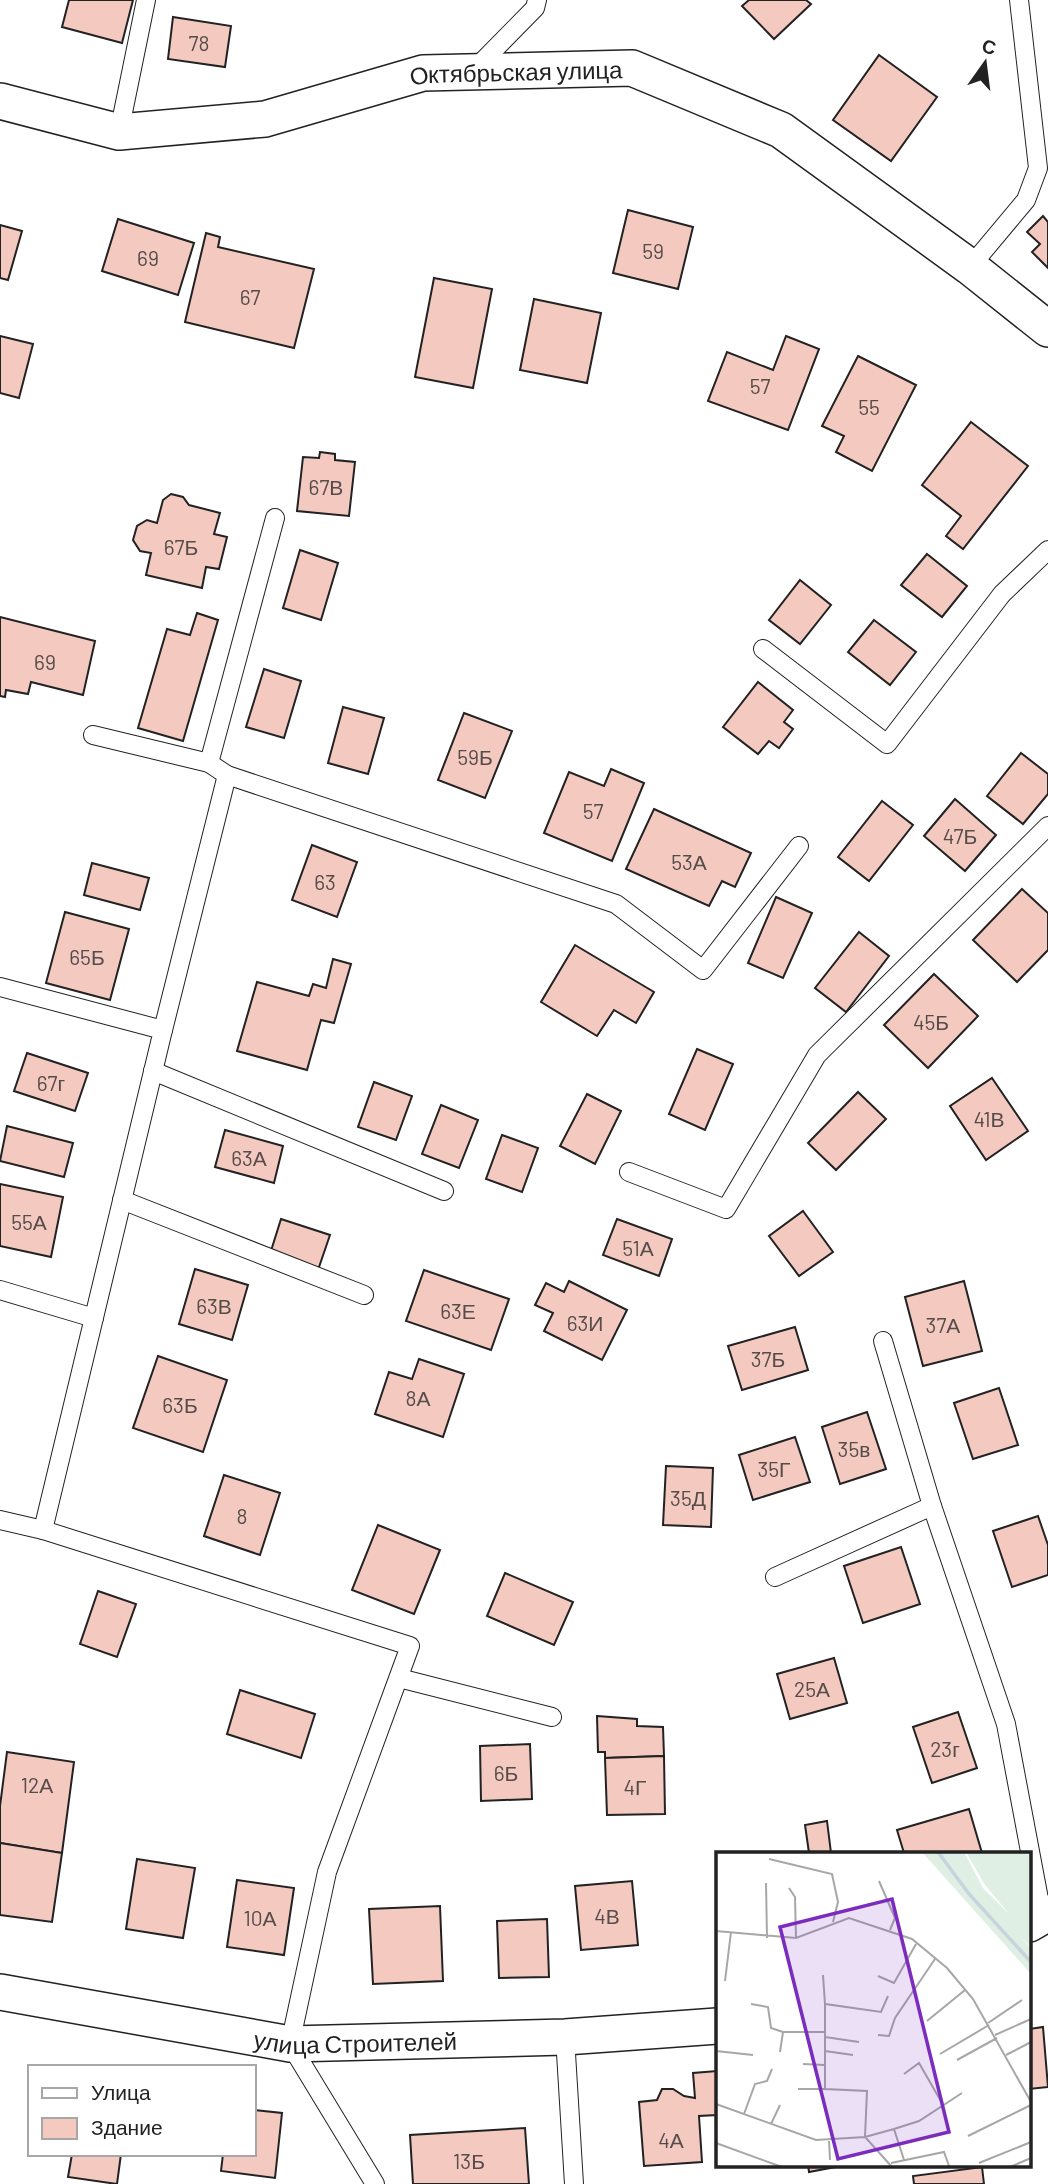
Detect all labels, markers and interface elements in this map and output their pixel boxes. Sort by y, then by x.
north arrow [950,28,1020,98]
house number: 78 [189,30,209,55]
text: С [980,33,999,59]
street label: Октябрьская улица [406,54,623,91]
house number: 59 [642,238,664,263]
house number: 69 [137,245,159,270]
house number: 67 [240,284,260,309]
house number: 57 [750,373,770,398]
house number: 55 [858,394,880,419]
house number: 67В [309,474,343,499]
house number: 67Б [164,534,198,559]
house number: 69 [34,649,56,674]
house number: 59Б [457,744,493,769]
house number: 57 [583,798,603,823]
house number: 47Б [943,823,977,848]
house number: 53А [671,849,707,874]
house number: 63 [314,869,336,894]
house number: 65Б [69,944,105,969]
house number: 45Б [913,1009,949,1034]
house number: 67г [37,1070,66,1095]
house number: 41В [974,1106,1005,1131]
house number: 63А [231,1145,267,1170]
house number: 55А [11,1209,47,1234]
house number: 51А [622,1235,654,1260]
house number: 63В [196,1293,232,1318]
house number: 63Е [440,1298,476,1323]
house number: 63И [567,1310,603,1335]
house number: 37А [926,1312,960,1337]
house number: 37Б [751,1346,785,1371]
house number: 8А [406,1385,430,1410]
house number: 63Б [162,1392,198,1417]
house number: 35в [838,1436,870,1461]
house number: 35Г [758,1456,790,1481]
house number: 35Д [670,1485,706,1510]
house number: 8 [237,1503,247,1528]
house number: 25А [794,1676,830,1701]
house number: 23г [930,1736,960,1761]
house number: 6Б [494,1760,518,1785]
house number: 12А [21,1772,53,1797]
house number: 4Г [624,1774,646,1799]
inset map [716,1852,1030,2166]
house number: 4В [594,1903,620,1928]
house number: 10А [243,1905,277,1930]
street label: улица Строителей [252,2023,457,2059]
legend [28,2065,256,2156]
text: Улица [91,2079,151,2104]
text: Здание [91,2114,163,2139]
house number: 4А [658,2127,684,2152]
house number: 13Б [453,2148,485,2173]

